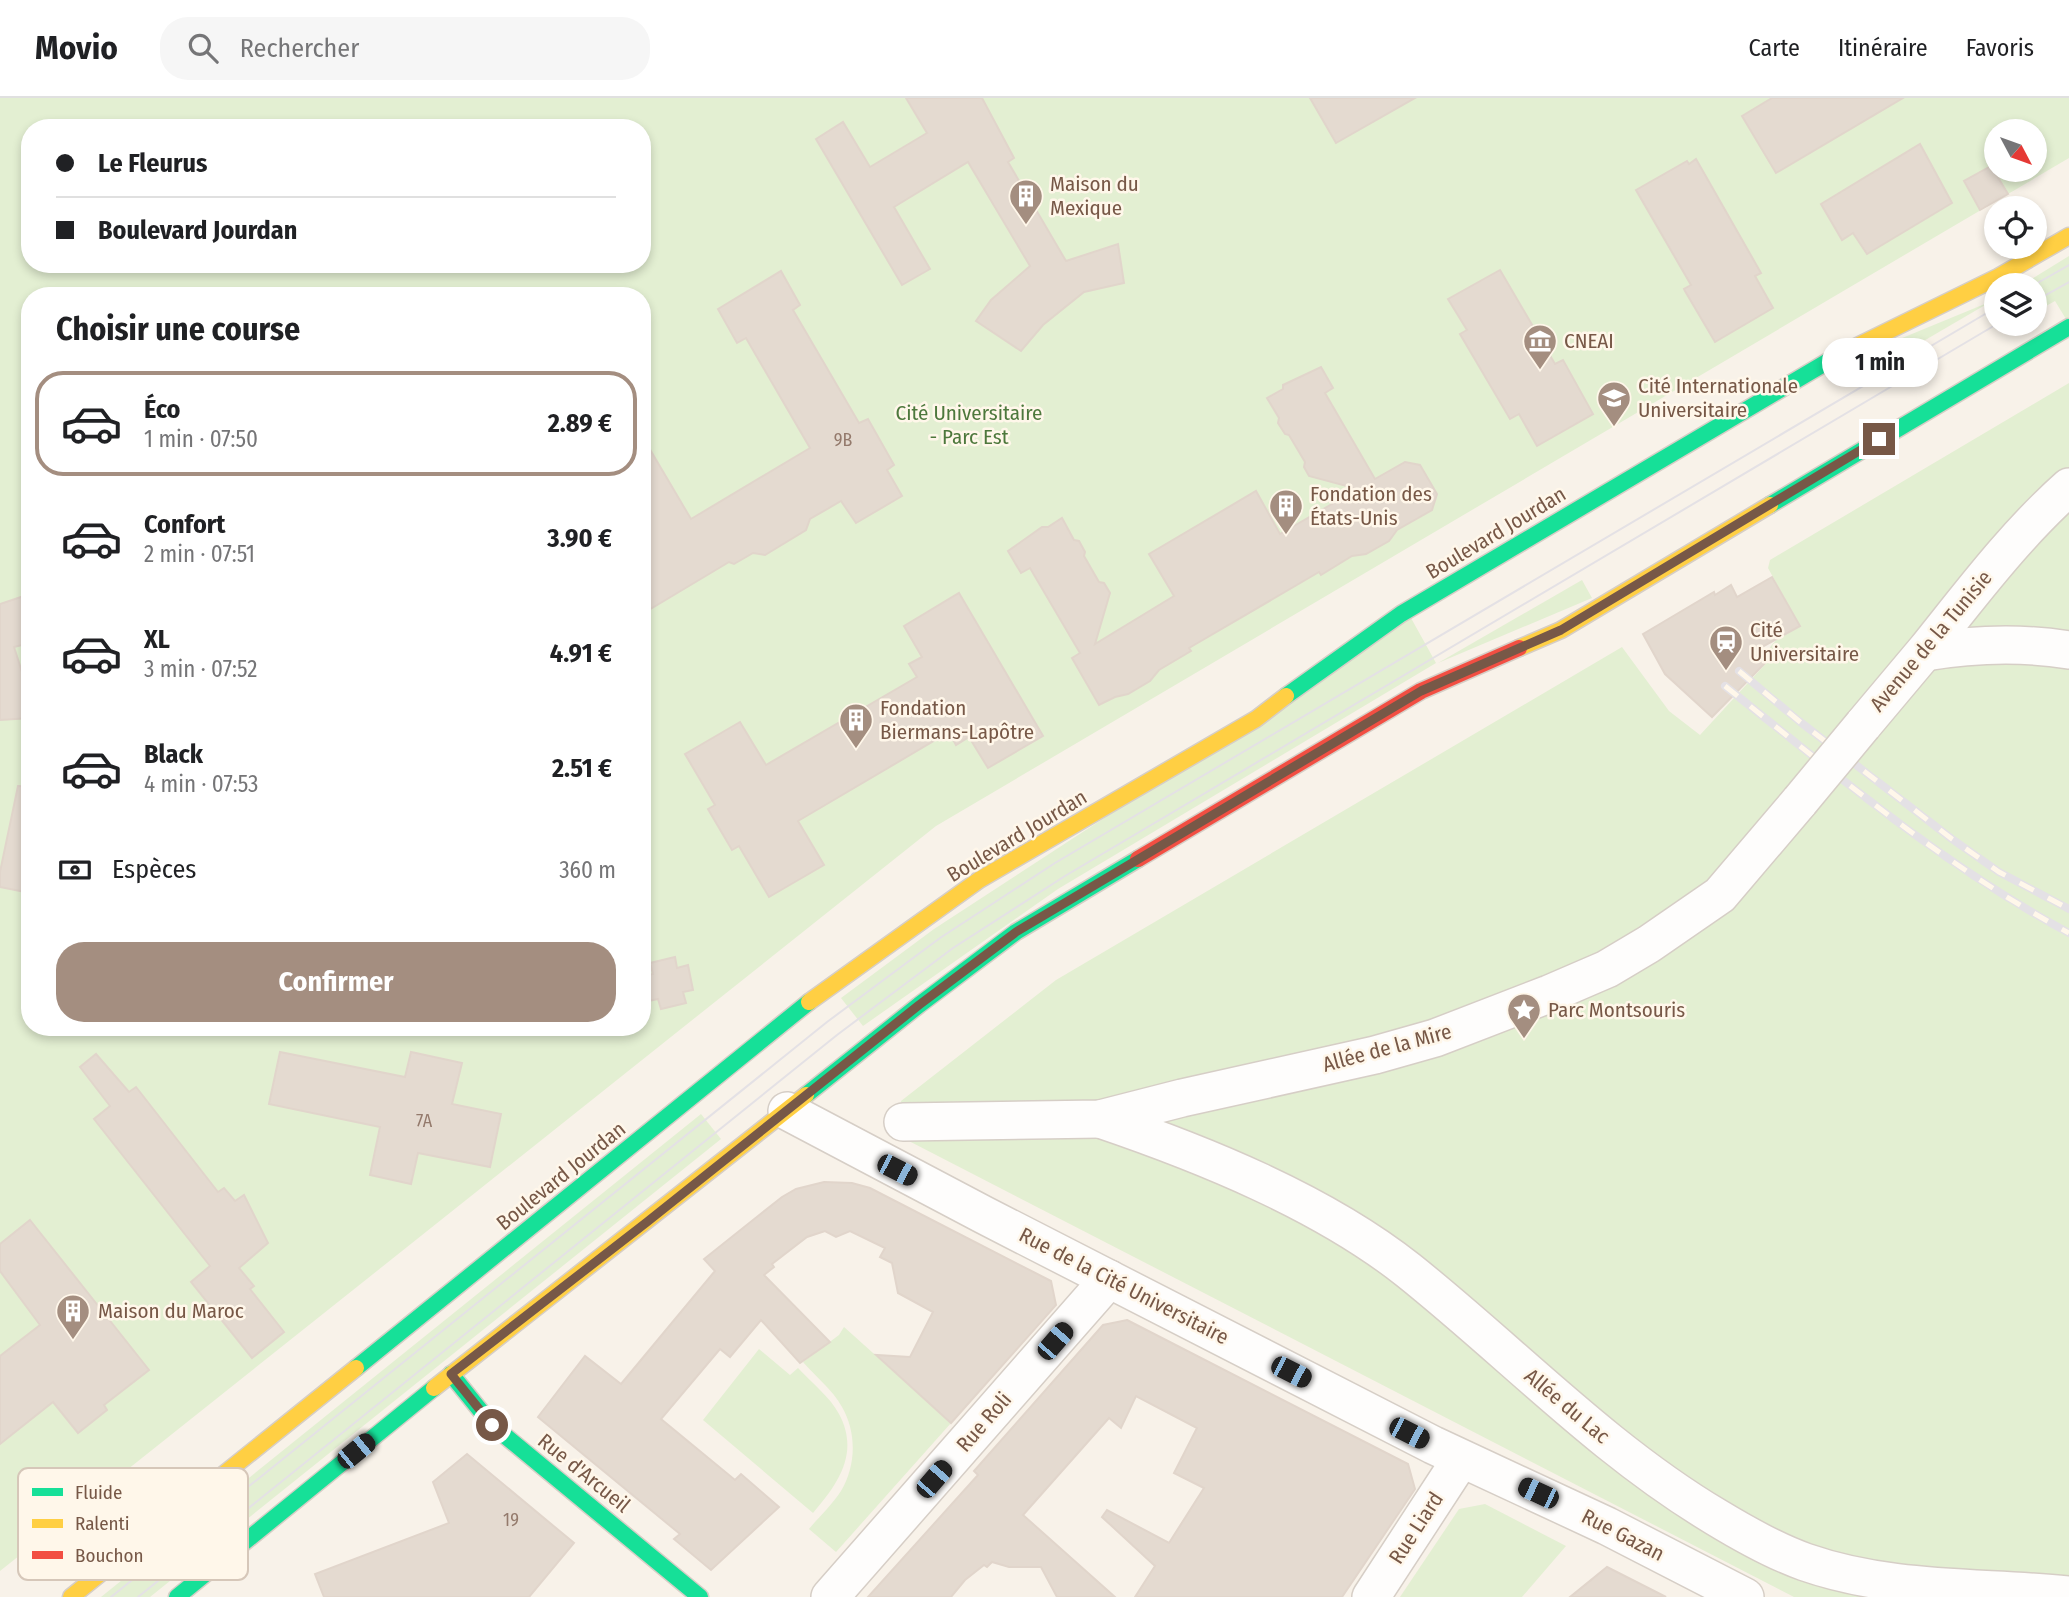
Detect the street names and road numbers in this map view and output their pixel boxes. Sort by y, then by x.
street label: Boulevard Jourdan [1421,481,1571,585]
street label: Avenue de la Tunisie [1864,565,1998,717]
street label: Boulevard Jourdan [942,784,1092,888]
street label: Allée de la Mire [1320,1018,1454,1078]
street label: Boulevard Jourdan [491,1116,631,1236]
street label: Rue de la Cité Universitaire [1015,1222,1233,1350]
street label: Allée du Lac [1519,1363,1615,1449]
street label: Rue Roli [951,1387,1017,1457]
street label: Rue d'Arcueil [533,1428,636,1518]
street label: Rue Liard [1383,1487,1449,1569]
street label: Rue Gazan [1577,1503,1669,1567]

